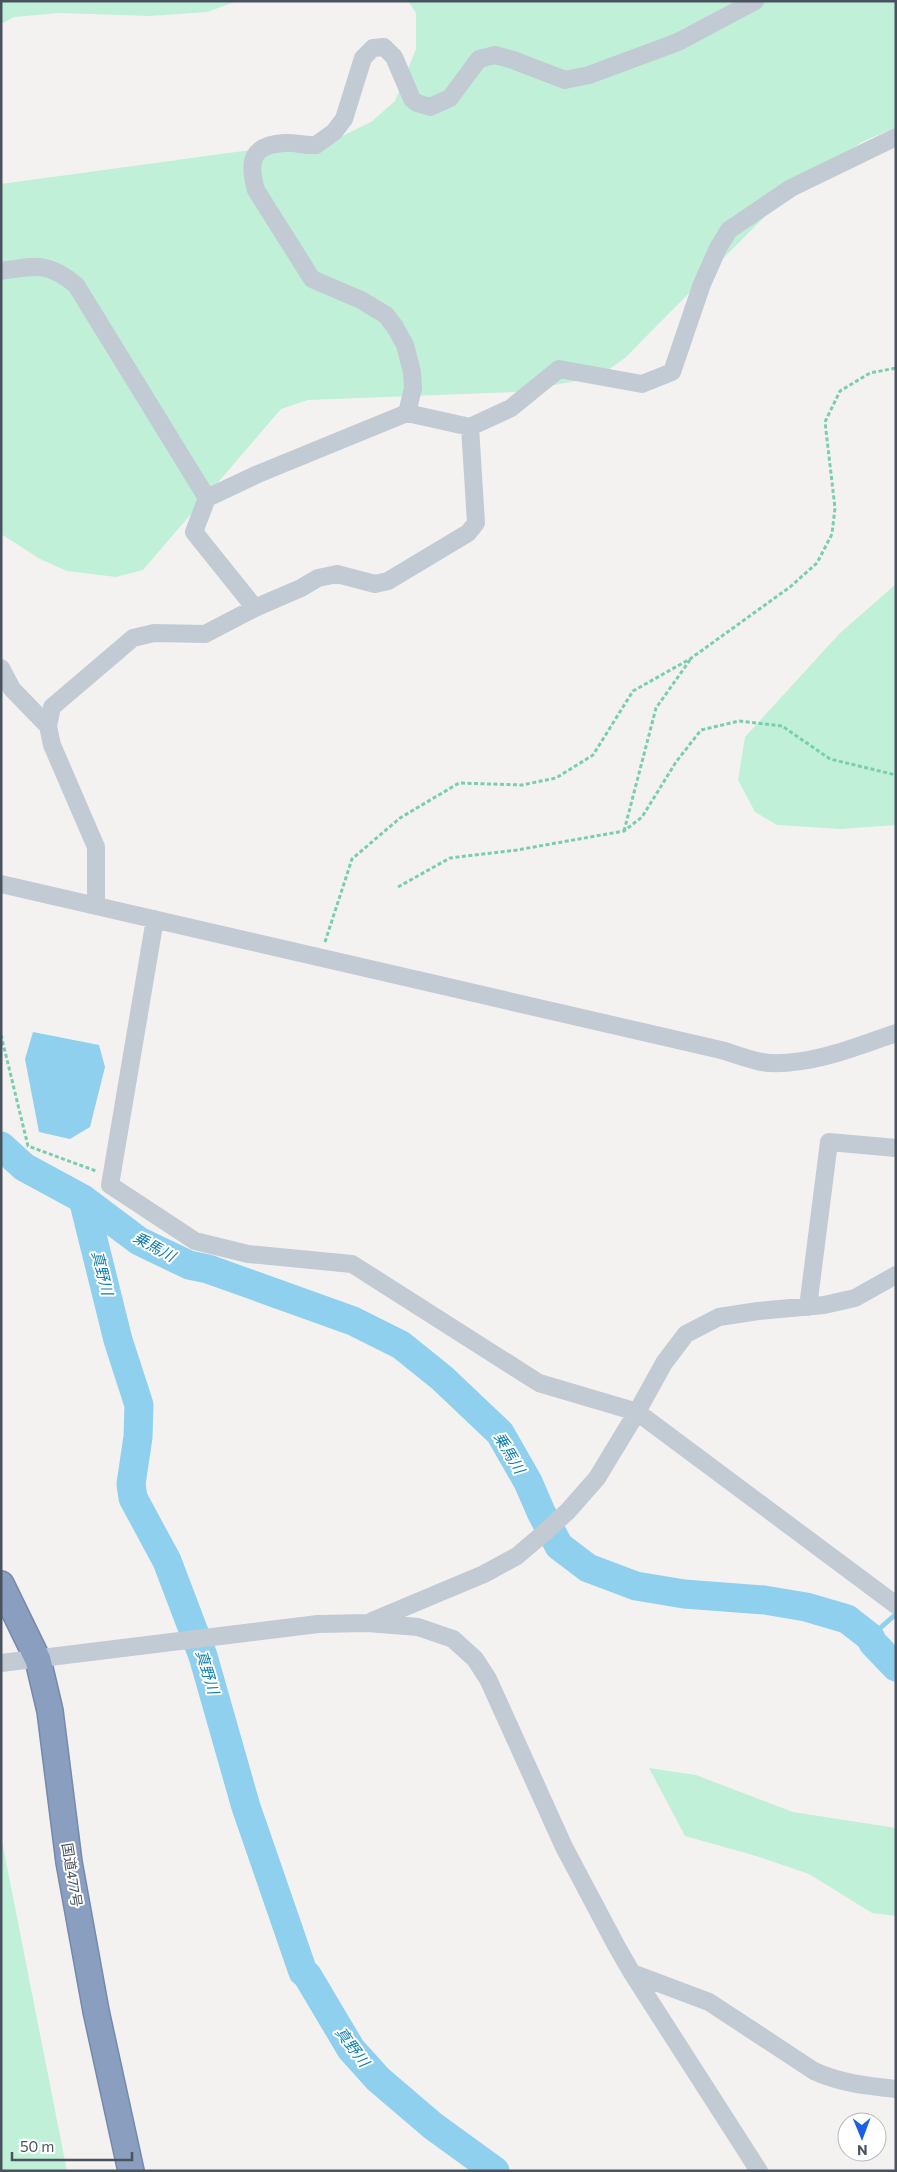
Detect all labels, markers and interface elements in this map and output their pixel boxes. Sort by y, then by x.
water label: 乗馬川 [130,1227,180,1266]
water label: 真野川 [89,1249,118,1299]
water label: 乗馬川 [491,1429,530,1478]
water label: 真野川 [193,1648,224,1698]
street label: 国道477号 [59,1842,86,1908]
water label: 真野川 [332,2023,375,2071]
north arrow [837,2112,887,2162]
scale bar [12,2130,132,2162]
text: 50 m [20,2137,54,2155]
text: N [857,2142,868,2159]

